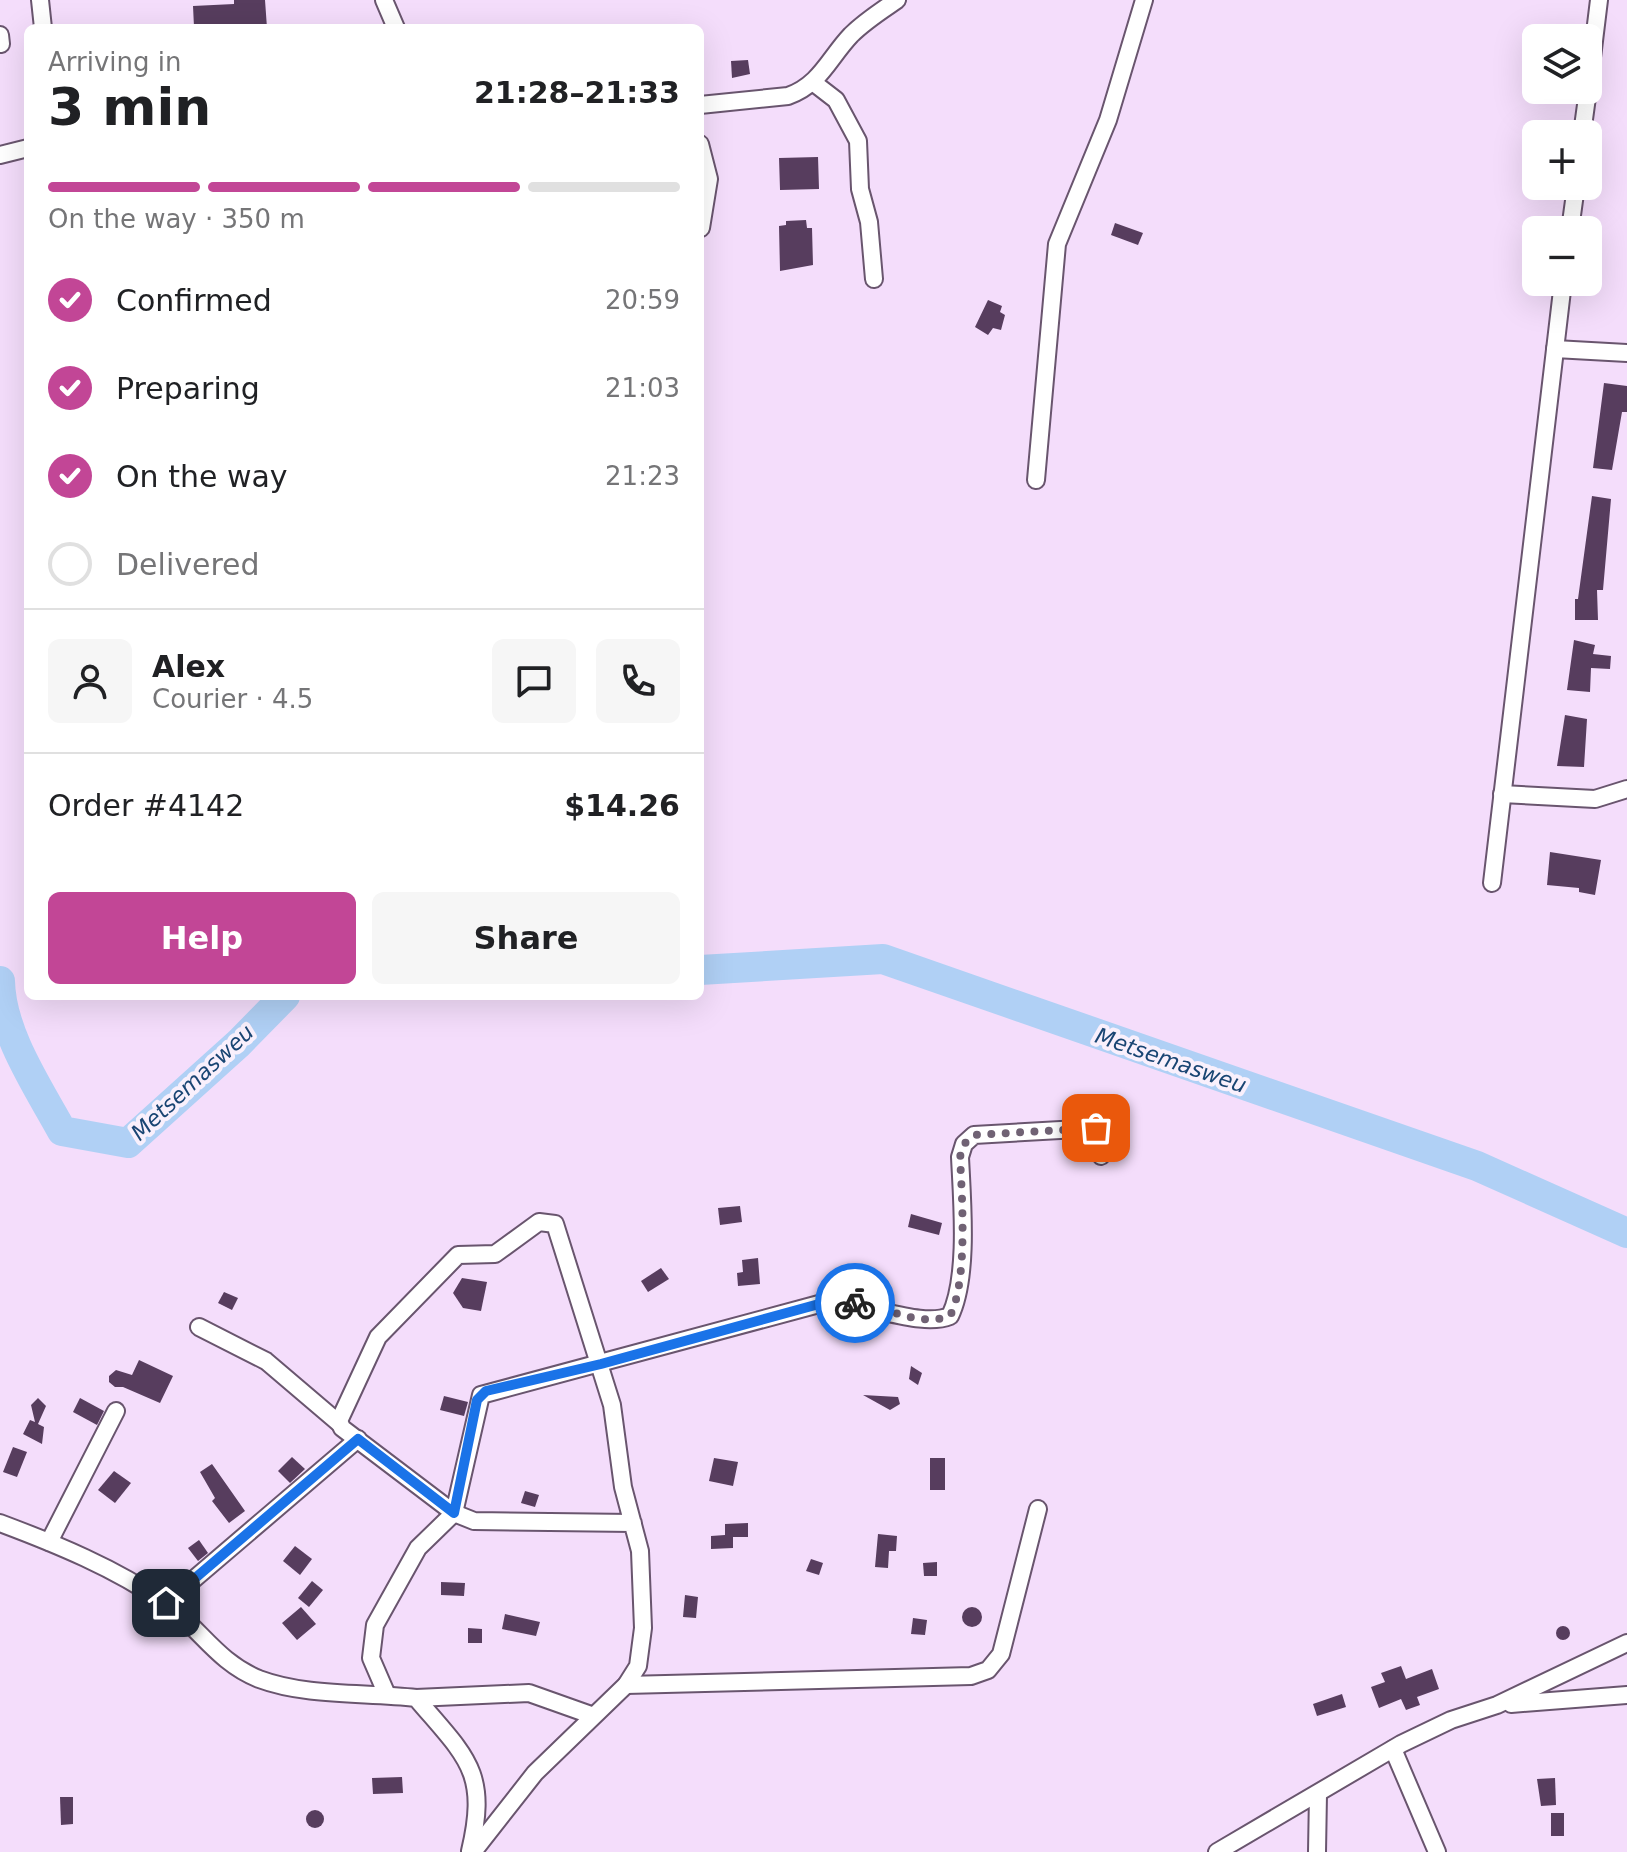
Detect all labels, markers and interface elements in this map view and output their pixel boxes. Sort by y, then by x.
map controls [1522,24,1602,296]
button: layers [1522,24,1602,104]
text: Arriving in [48,47,182,77]
text: 21:28–21:33 [474,75,680,110]
text: 3 min [48,77,211,137]
button: + [1522,120,1602,200]
text: On the way · 350 m [48,204,305,234]
button: − [1522,216,1602,296]
icon: check [48,278,92,322]
text: Confirmed [116,283,272,318]
text: 20:59 [605,285,680,315]
icon: check [48,366,92,410]
text: Preparing [116,371,260,406]
text: 21:03 [605,373,680,403]
icon: check [48,454,92,498]
text: On the way [116,459,288,494]
text: 21:23 [605,461,680,491]
text: Delivered [116,547,260,582]
button: person [48,639,132,723]
button: chat [492,639,576,723]
button: phone [596,639,680,723]
text: Alex [152,649,225,684]
text: Courier · 4.5 [152,684,313,714]
text: Order #4142 [48,788,244,823]
text: $14.26 [564,788,680,823]
button: Help [48,892,356,984]
button: Share [372,892,680,984]
water label: Metsemasweu [126,1019,259,1145]
water label: Metsemasweu [1092,1023,1250,1098]
pin [1062,1094,1130,1162]
icon: bag [1074,1106,1118,1150]
courier [815,1263,895,1343]
icon: bike [833,1281,877,1325]
pin [132,1569,200,1637]
icon: home [144,1581,188,1625]

